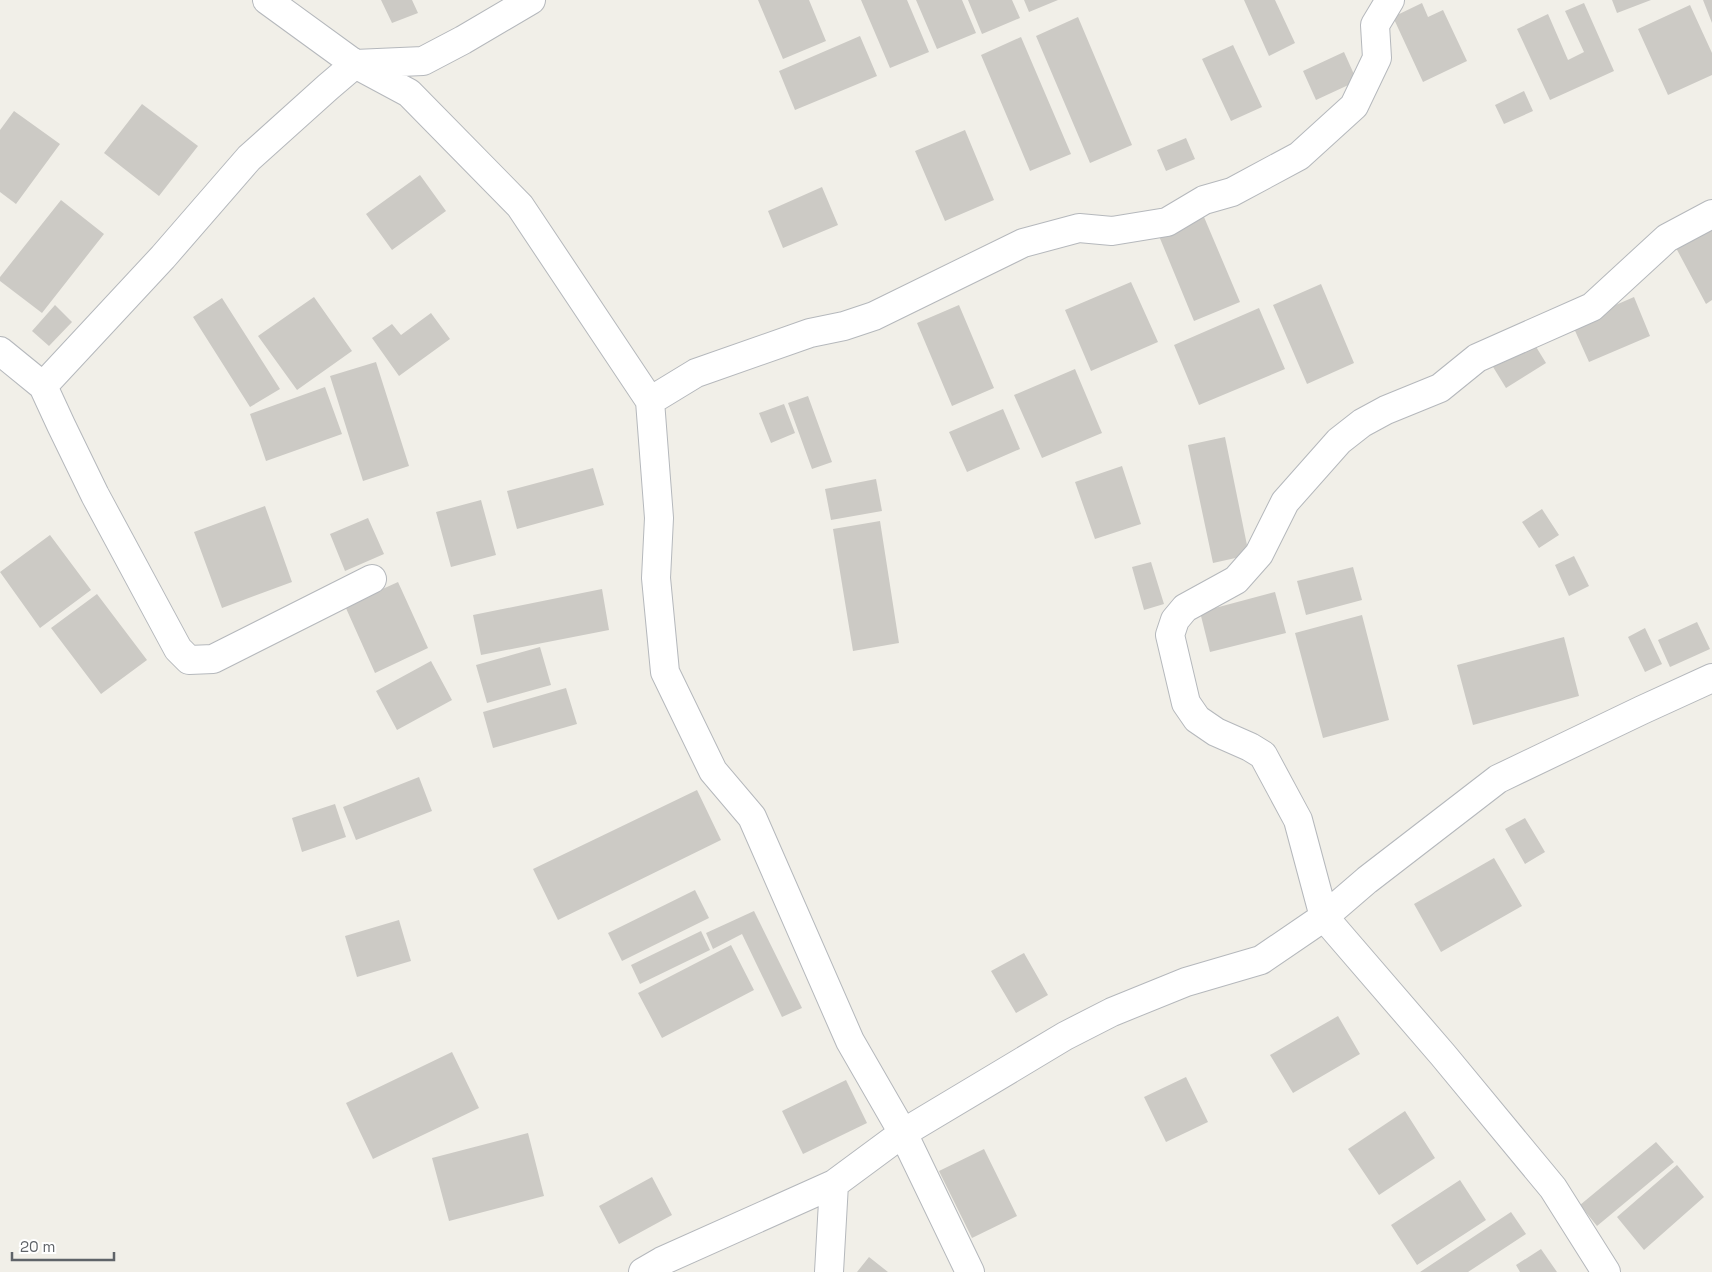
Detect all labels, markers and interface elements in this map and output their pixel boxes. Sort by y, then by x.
scale bar [12,1230,115,1262]
text: 20 m [20,1237,55,1256]

